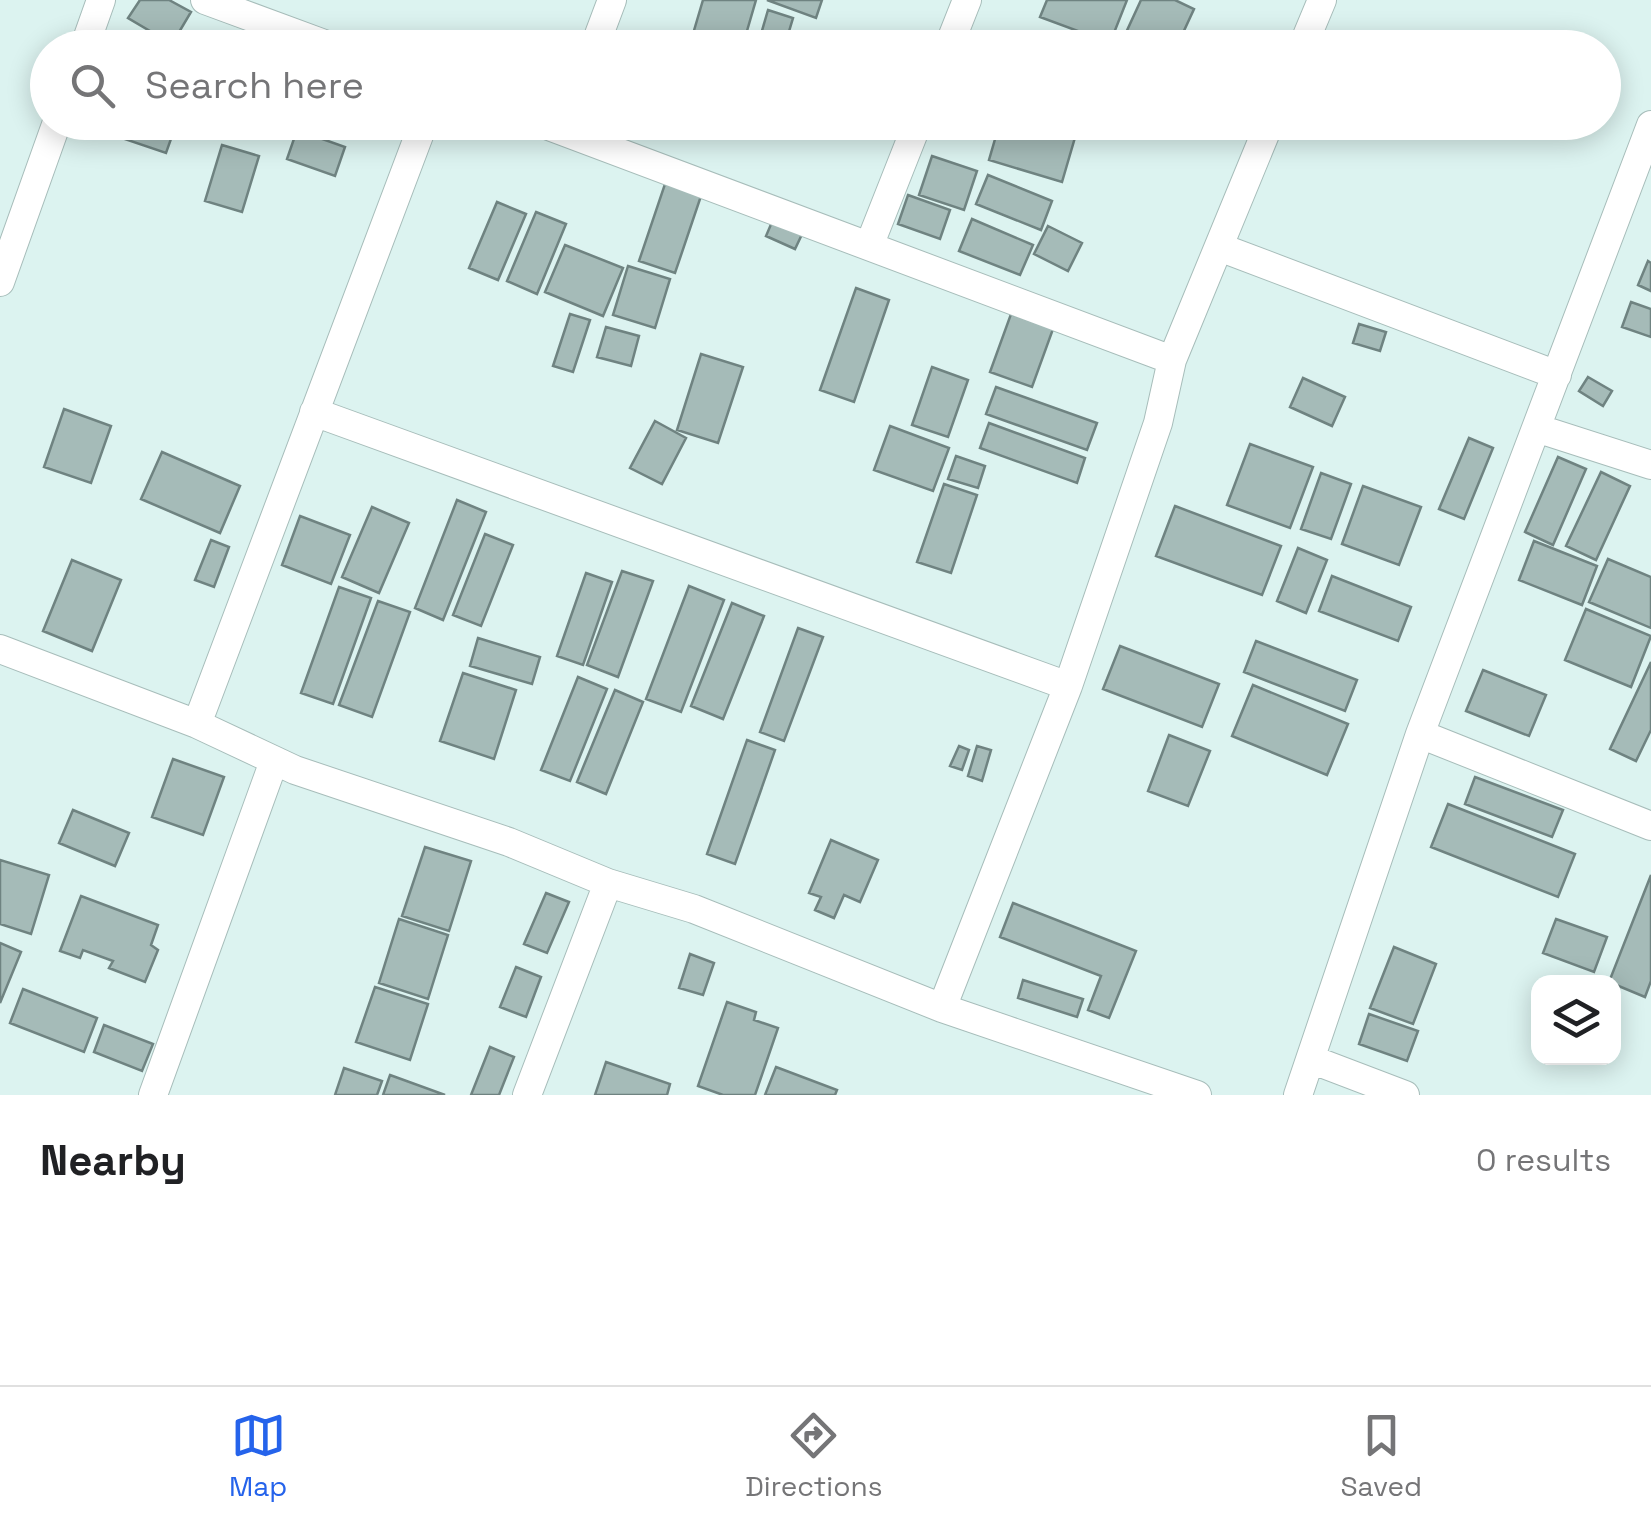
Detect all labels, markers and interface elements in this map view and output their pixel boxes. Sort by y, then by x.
search box [30,30,1621,140]
icon: search [65,58,120,113]
text: Search here [145,61,364,109]
map controls [1531,975,1621,1065]
button: layers [1531,975,1621,1065]
text: Nearby [40,1134,186,1187]
text: 0 results [1476,1140,1611,1180]
tab: Map [229,1408,287,1504]
tab: Directions [745,1408,882,1504]
tab: Saved [1340,1408,1422,1504]

